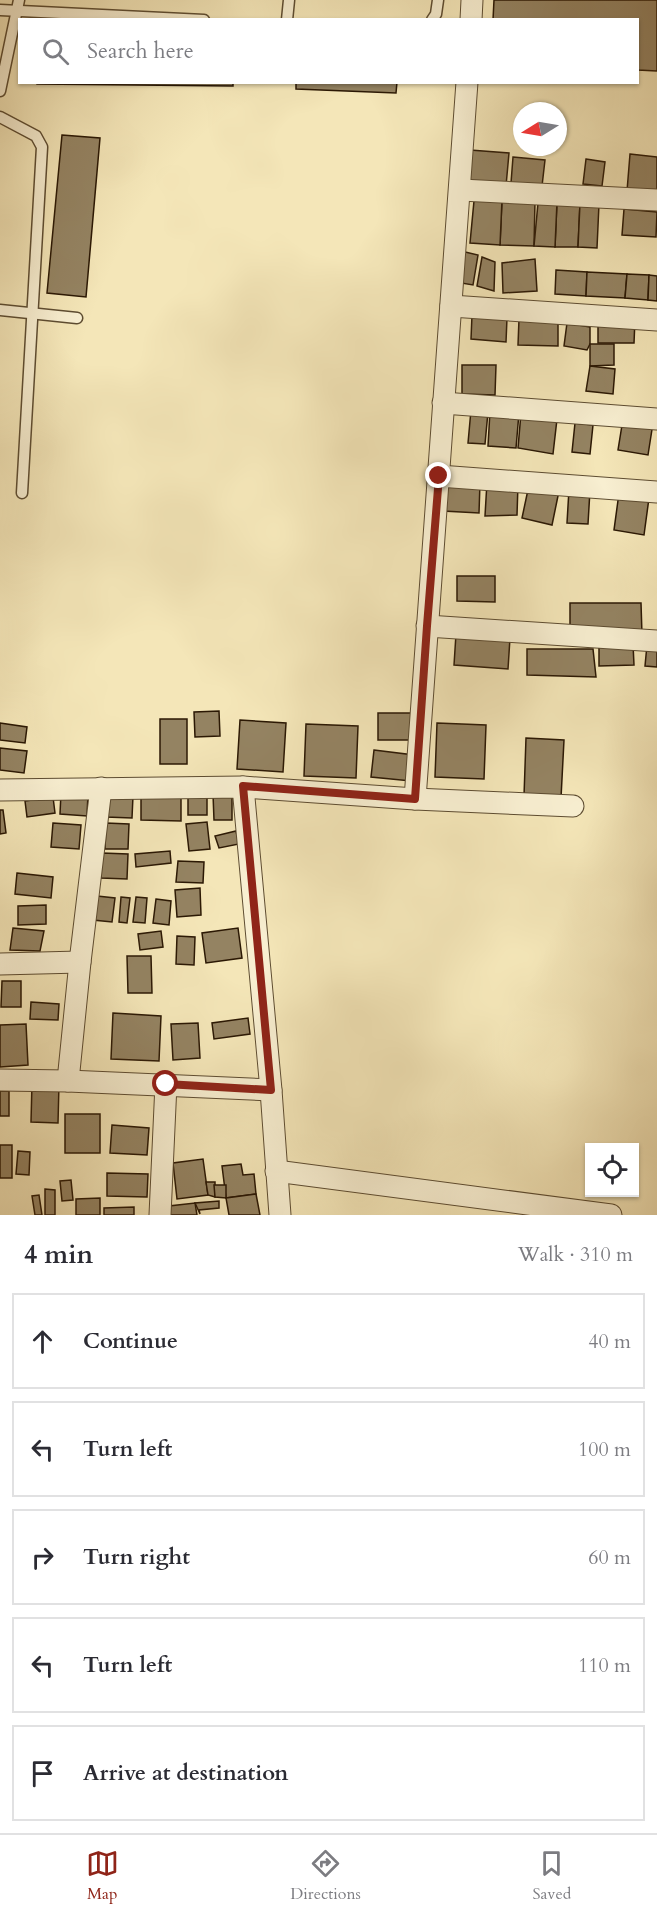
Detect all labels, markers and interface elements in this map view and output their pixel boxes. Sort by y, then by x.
search box [18,18,639,84]
icon: search [39,35,72,68]
text: Search here [87,36,194,66]
north arrow [513,102,567,156]
route end [425,462,451,488]
route start [152,1070,178,1096]
map controls [585,1143,639,1197]
button: locate [585,1143,639,1197]
text: 4 min [24,1237,93,1272]
text: Walk · 310 m [518,1241,633,1268]
icon: ahead [26,1325,59,1358]
text: Continue [83,1326,178,1356]
text: 40 m [588,1328,631,1355]
icon: left [26,1433,59,1466]
text: Turn left [83,1434,172,1464]
text: 100 m [578,1436,631,1463]
icon: right [26,1541,59,1574]
text: Turn right [83,1542,190,1572]
text: 60 m [588,1544,631,1571]
icon: left [26,1649,59,1682]
text: Turn left [83,1650,172,1680]
text: 110 m [578,1652,631,1679]
icon: arrive [26,1757,59,1790]
text: Arrive at destination [83,1758,288,1788]
tab: Map [86,1847,119,1905]
tab: Directions [290,1847,361,1905]
tab: Saved [532,1847,571,1905]

